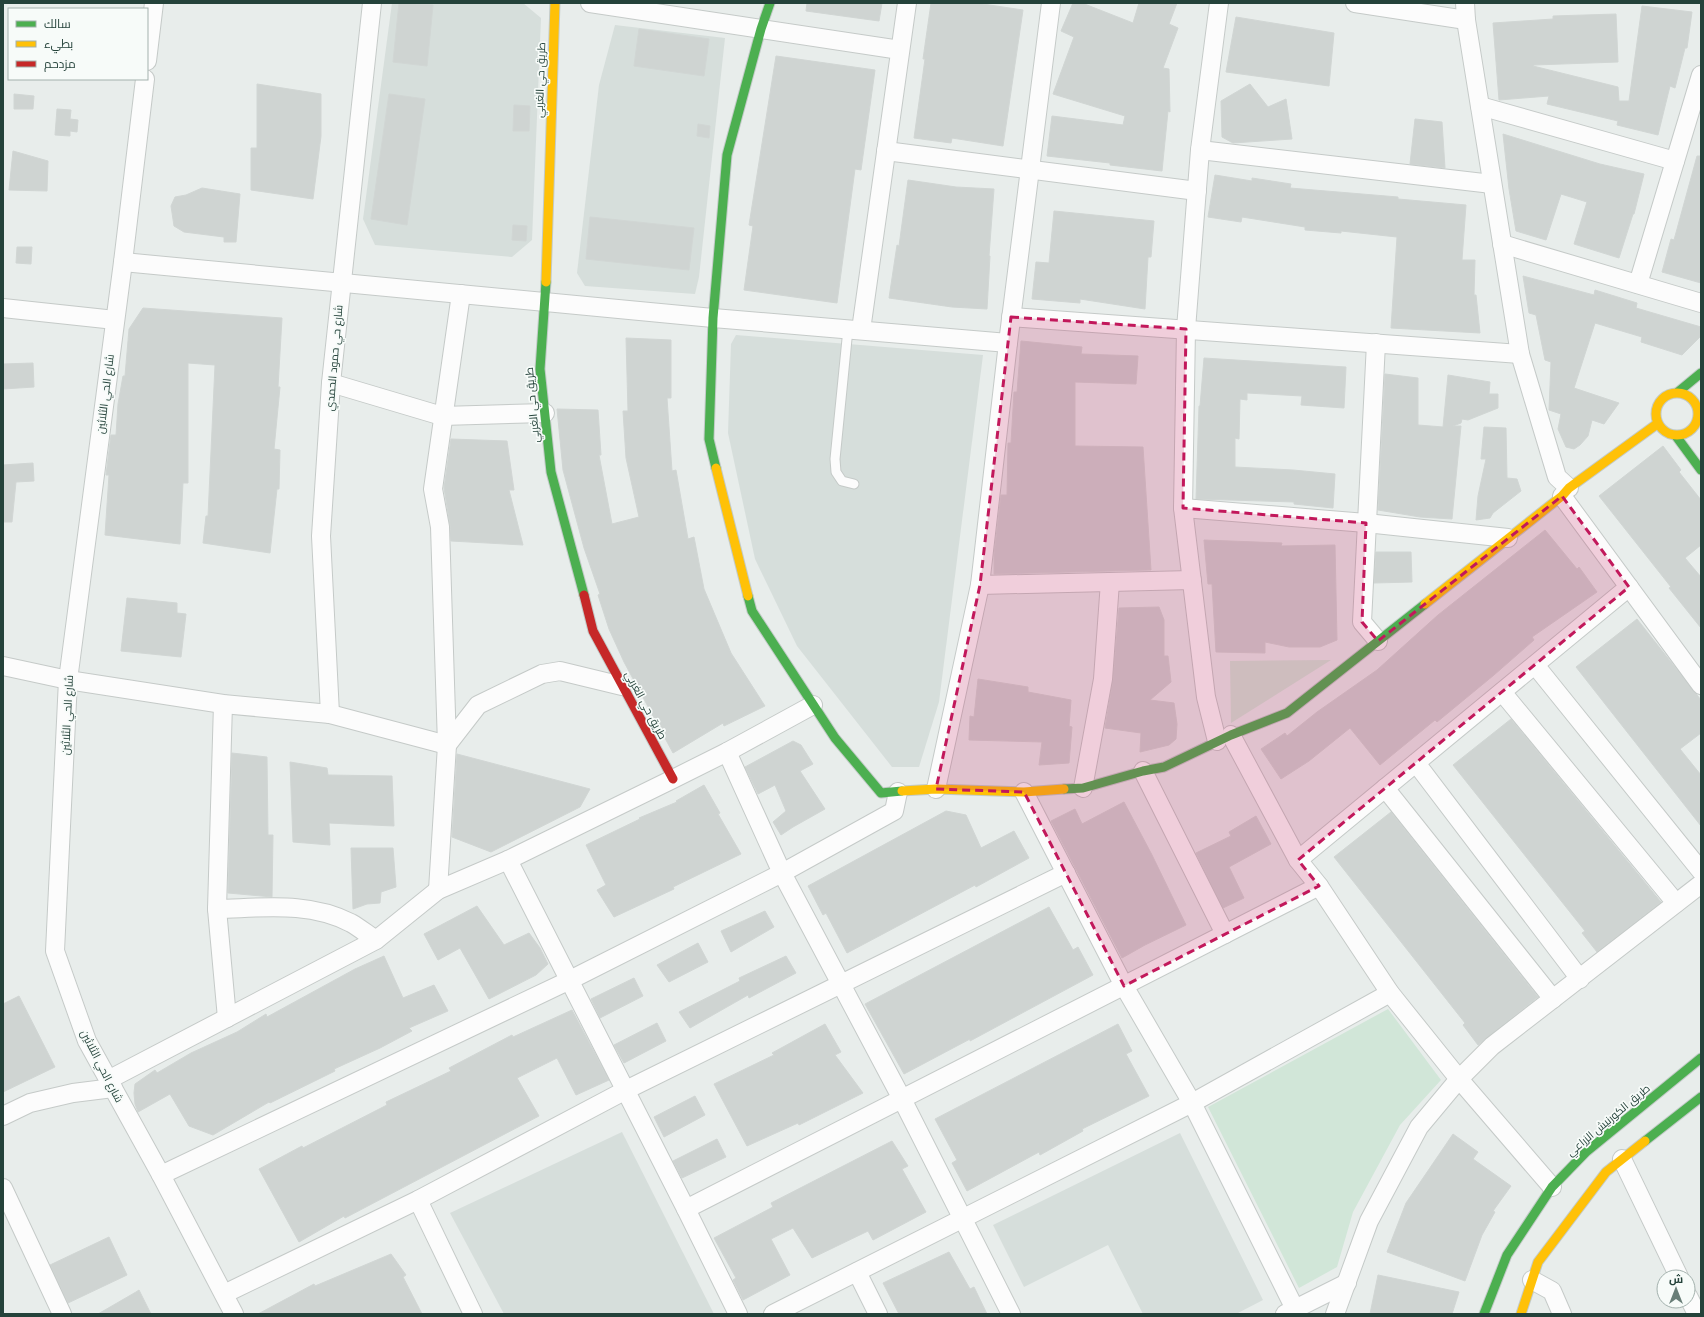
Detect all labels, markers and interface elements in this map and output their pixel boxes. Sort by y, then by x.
legend [8,8,148,80]
text: سالك [44,15,71,32]
text: بطيء [44,35,73,54]
street label: طريق حي الغربي [531,42,550,118]
text: مزدحم [44,55,76,72]
street label: شارع حي حمود الحمدي [321,304,348,412]
street label: شارع الحي الثلاثين [92,353,119,435]
street label: طريق حي الغربي [521,366,544,443]
street label: طريق حي الغربي [620,668,671,743]
street label: شارع الحي الثلاثين [57,675,78,755]
street label: شارع الحي الثلاثين [76,1027,127,1106]
street label: طريق الكورنيش الزراعي [1563,1080,1654,1161]
north arrow [1656,1269,1696,1309]
text: ش [1669,1271,1683,1287]

